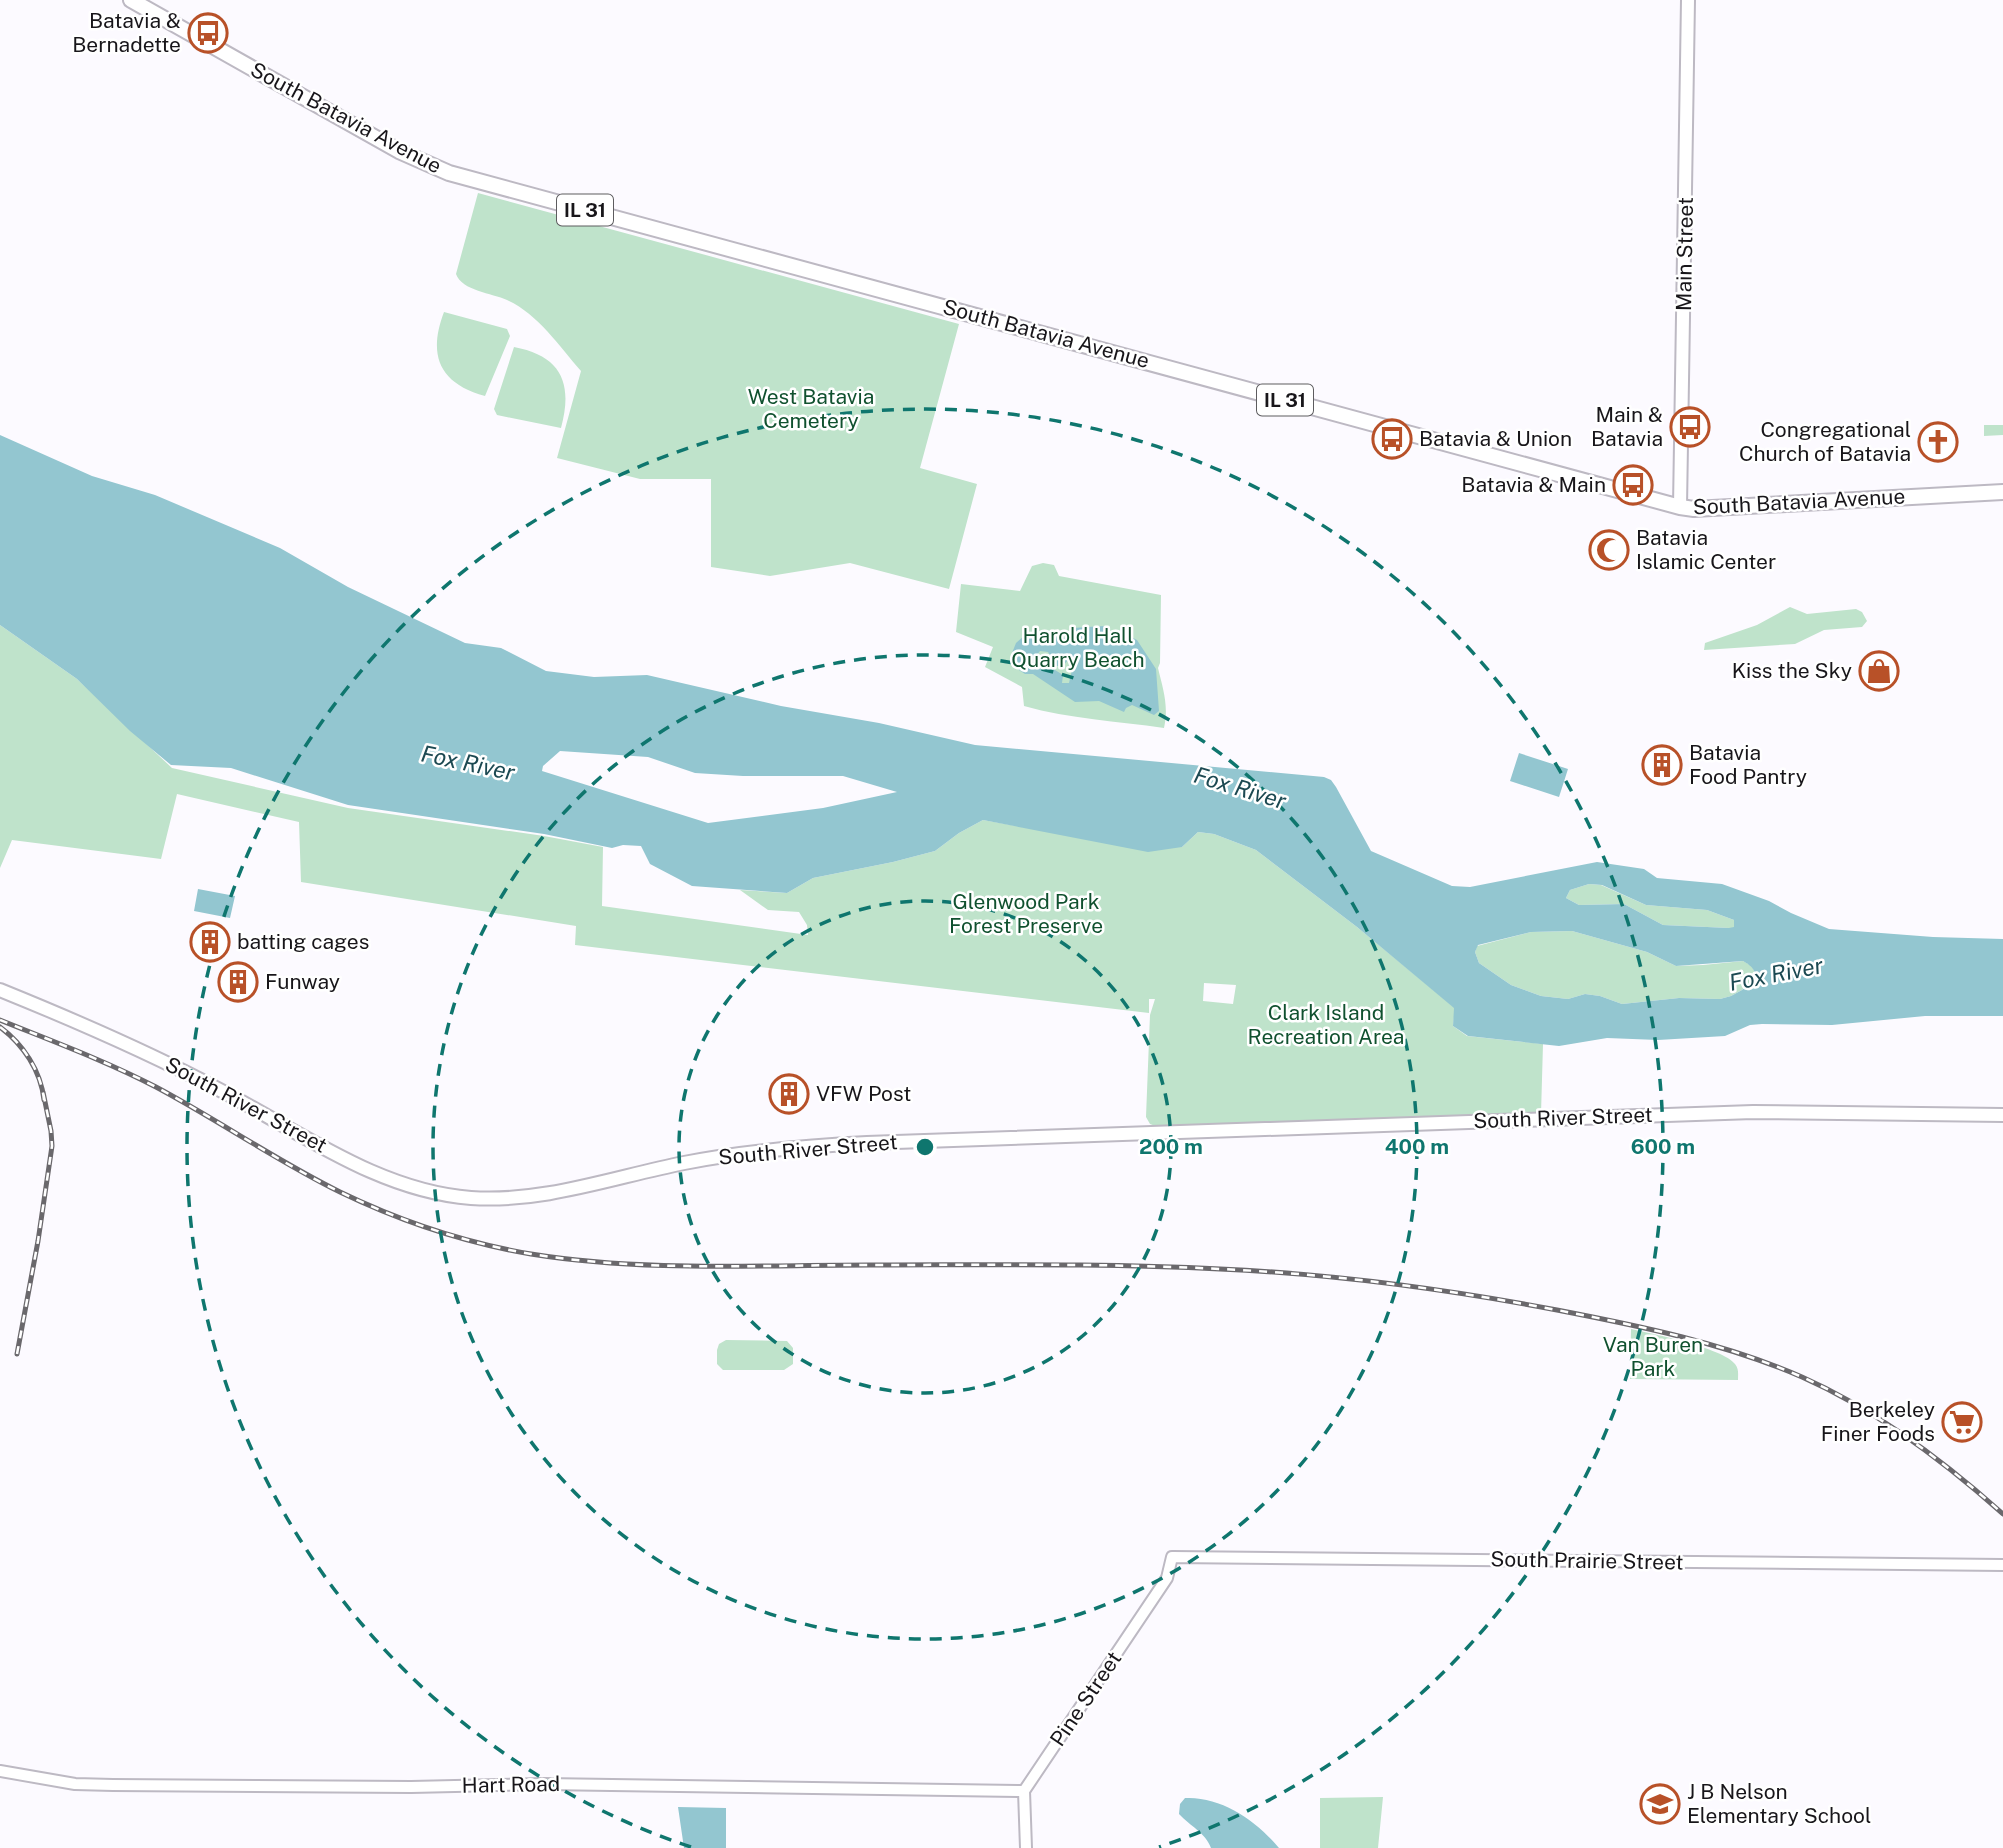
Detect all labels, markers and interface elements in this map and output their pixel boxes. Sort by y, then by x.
place label: Batavia & Bernadette [72,8,181,57]
bus stop icon: Batavia & Bernadette [187,12,229,54]
street label: South Batavia Avenue [246,57,446,179]
road number: IL 31 [557,194,613,226]
street label: Main Street [1671,197,1698,311]
street label: South Batavia Avenue [940,294,1152,373]
park label: West Batavia Cemetery [748,384,874,433]
road number: IL 31 [1257,384,1313,416]
place label: Main & Batavia [1591,402,1663,451]
bus stop icon: Main & Batavia [1669,406,1711,448]
place label: Congregational Church of Batavia [1739,417,1911,466]
bus stop icon: Batavia & Union [1371,418,1413,460]
church icon: Congregational Church of Batavia [1917,421,1959,463]
place label: Batavia & Union [1419,426,1572,451]
bus stop icon: Batavia & Main [1612,464,1654,506]
place label: Batavia & Main [1461,472,1606,497]
street label: South Batavia Avenue [1692,483,1906,520]
place label: Batavia Islamic Center [1636,525,1776,574]
mosque icon: Batavia Islamic Center [1588,529,1630,571]
park label: Harold Hall Quarry Beach [1011,623,1145,672]
shop icon: Kiss the Sky [1858,650,1900,692]
place label: Kiss the Sky [1732,658,1852,683]
water label: Fox River [419,739,518,786]
place label: Batavia Food Pantry [1689,740,1807,789]
building icon: Batavia Food Pantry [1641,744,1683,786]
water label: Fox River [1191,761,1290,814]
park label: Glenwood Park Forest Preserve [949,889,1103,938]
building icon: batting cages [189,921,231,963]
place label: batting cages [237,929,369,954]
water label: Fox River [1727,951,1825,996]
building icon: Funway [217,961,259,1003]
place label: Funway [265,969,340,994]
park label: Clark Island Recreation Area [1248,1000,1404,1049]
street label: South River Street [161,1051,331,1158]
building icon: VFW Post [768,1073,810,1115]
place label: VFW Post [816,1081,911,1106]
street label: South River Street [1473,1102,1653,1133]
street label: South River Street [717,1129,899,1170]
text: 200 m [1139,1134,1203,1159]
text: 400 m [1385,1134,1449,1159]
text: 600 m [1631,1134,1695,1159]
centre of rings [913,1135,937,1159]
park label: Van Buren Park [1603,1332,1703,1381]
place label: Berkeley Finer Foods [1821,1397,1935,1446]
supermarket icon: Berkeley Finer Foods [1941,1401,1983,1443]
street label: South Prairie Street [1490,1546,1684,1575]
street label: Pine Street [1045,1647,1126,1751]
street label: Hart Road [462,1771,560,1798]
place label: J B Nelson Elementary School [1687,1779,1871,1828]
school or university icon: J B Nelson Elementary School [1639,1783,1681,1825]

